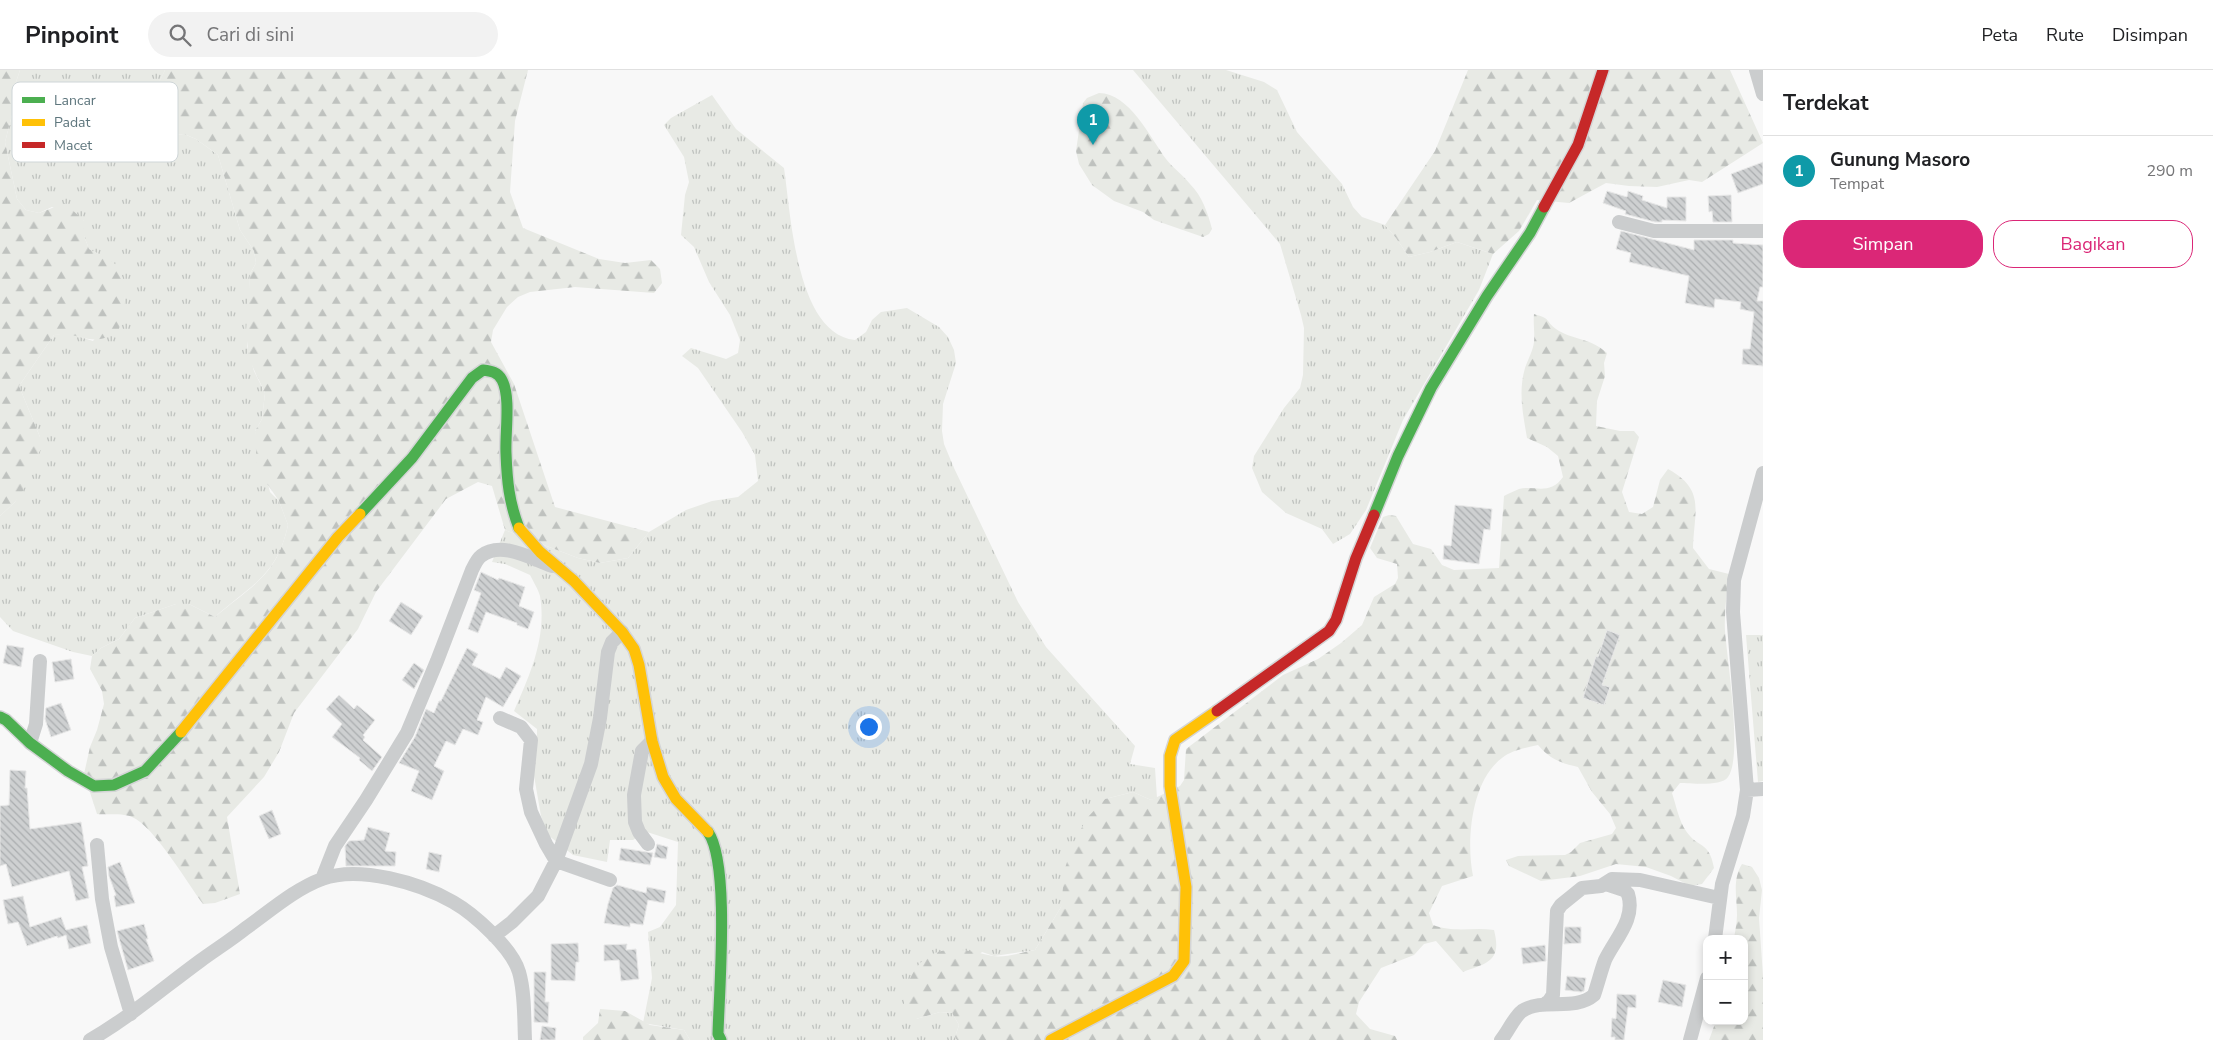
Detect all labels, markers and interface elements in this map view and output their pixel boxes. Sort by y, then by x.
search box [148,12,498,57]
text: Pinpoint [25,19,118,51]
icon: search [166,21,194,49]
text: Cari di sini [206,22,294,48]
text: Peta [1982,23,2018,47]
text: Rute [2046,23,2084,47]
text: Disimpan [2112,23,2188,47]
legend [12,82,178,162]
text: Terdekat [1783,89,1869,117]
text: Lancar [54,91,96,110]
pin: 1 [1077,104,1109,145]
text: Padat [54,113,91,132]
text: Macet [54,136,92,155]
text: Gunung Masoro [1830,147,1970,173]
text: 1 [1794,160,1804,182]
text: 290 m [2146,160,2193,182]
text: Tempat [1830,173,1884,195]
button: Simpan [1783,220,1983,268]
button: Bagikan [1993,220,2193,268]
your location [856,714,882,740]
map controls [1703,935,1748,1025]
button: + [1703,935,1748,980]
button: − [1703,980,1748,1025]

